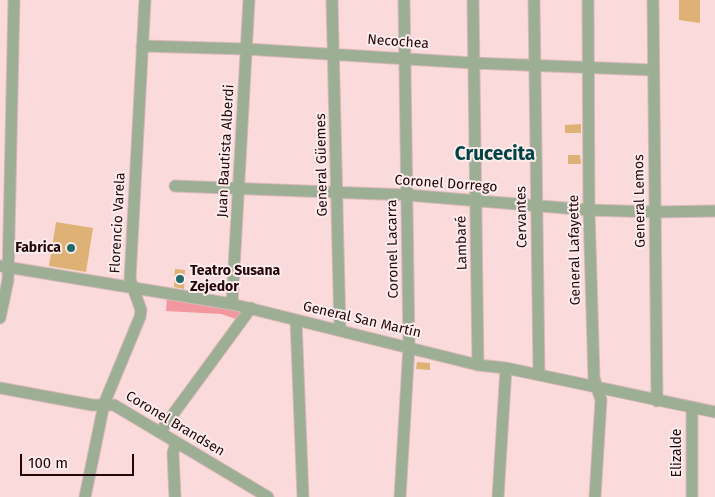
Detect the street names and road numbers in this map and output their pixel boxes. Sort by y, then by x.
street label: Necochea [367,31,429,53]
street label: Juan Bautista Alberdi [214,84,238,218]
street label: General Güemes [313,113,331,217]
street label: General Lemos [631,154,649,248]
street label: Florencio Varela [107,172,129,274]
street label: Coronel Dorrego [394,172,498,196]
street label: Cervantes [513,186,531,248]
street label: General Lafayette [566,194,584,306]
street label: Coronel Lacarra [384,199,402,299]
street label: Lambaré [453,215,471,271]
street label: General San Martín [301,298,423,342]
street label: Coronel Brandsen [122,388,228,460]
street label: Elizalde [669,429,685,477]

